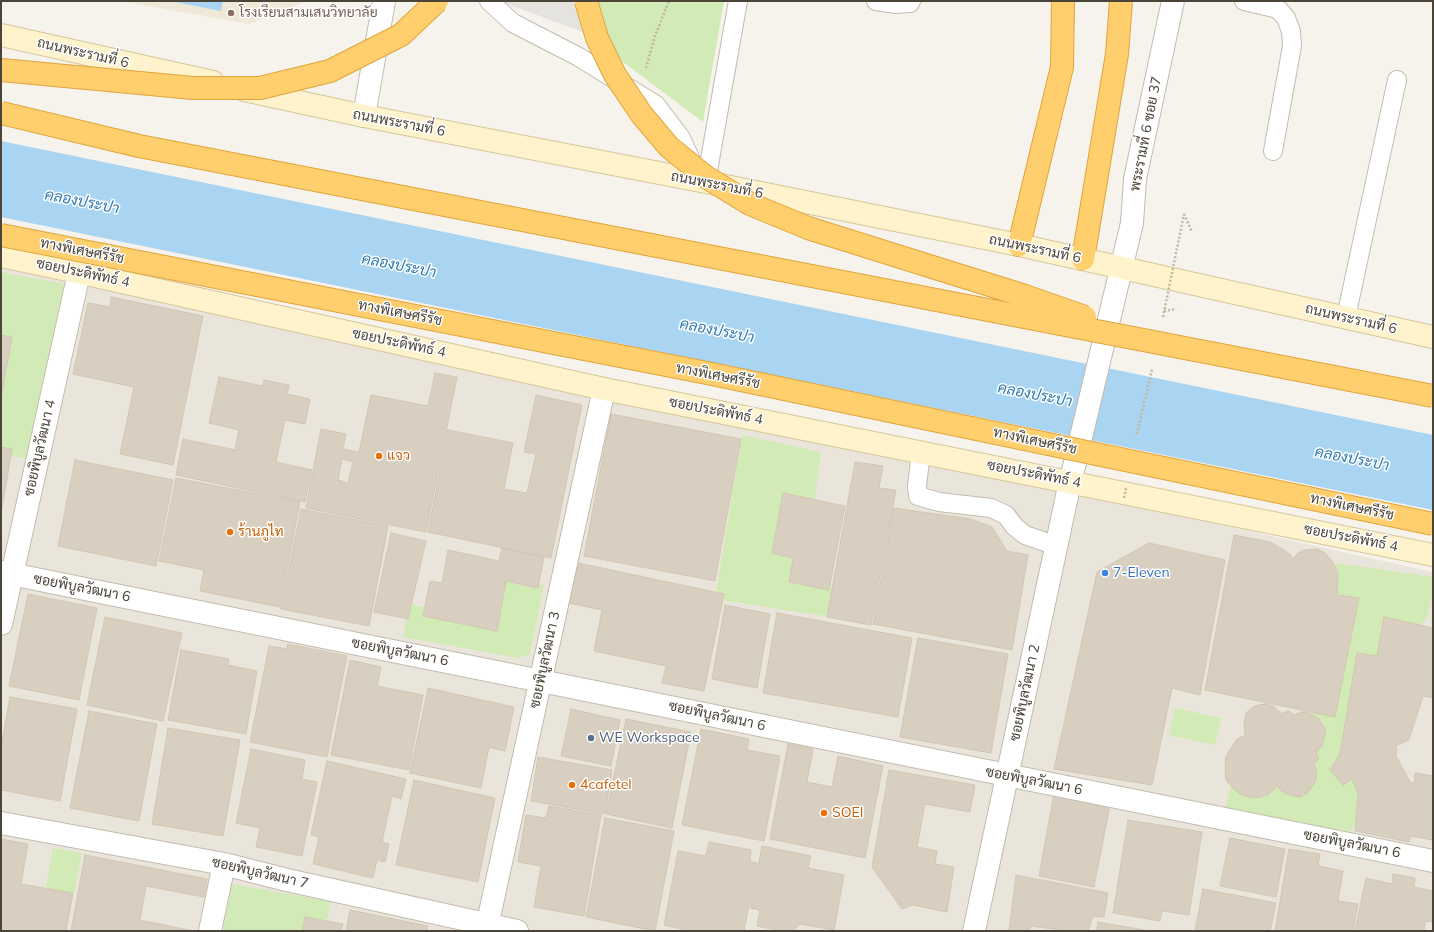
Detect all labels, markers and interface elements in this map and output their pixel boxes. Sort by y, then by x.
place label: โรงเรียนสามเสนวิทยาลัย [239,5,378,21]
marker: โรงเรียนสามเสนวิทยาลัย [226,8,236,18]
street label: ถนนพระรามที่ 6 [35,34,131,72]
street label: พระรามที่ 6 ซอย 37 [1127,75,1165,193]
street label: ถนนพระรามที่ 6 [351,106,447,140]
street label: ถนนพระรามที่ 6 [669,168,765,202]
water label: คลองประปา [43,186,121,218]
street label: ถนนพระรามที่ 6 [987,231,1083,267]
street label: ทางพิเศษศรีรัช [39,235,125,267]
water label: คลองประปา [360,250,438,282]
street label: ซอยประดิพัทธ์ 4 [35,255,131,291]
street label: ทางพิเศษศรีรัช [357,297,443,329]
street label: ถนนพระรามที่ 6 [1303,300,1399,338]
water label: คลองประปา [678,315,756,347]
street label: ซอยประดิพัทธ์ 4 [351,325,447,361]
street label: ทางพิเศษศรีรัช [675,360,761,392]
water label: คลองประปา [996,379,1074,411]
street label: ซอยประดิพัทธ์ 4 [668,394,764,428]
street label: ซอยพิบูลวัฒนา 4 [21,398,59,498]
street label: ทางพิเศษศรีรัช [992,424,1078,458]
water label: คลองประปา [1313,443,1391,475]
place label: แจว [387,448,410,464]
marker: แจว [374,451,384,461]
street label: ซอยประดิพัทธ์ 4 [986,457,1082,491]
street label: ทางพิเศษศรีรัช [1309,490,1395,524]
street label: ซอยประดิพัทธ์ 4 [1303,521,1399,555]
place label: ร้านภูไท [238,524,284,540]
marker: ร้านภูไท [225,527,235,537]
place label: 7-Eleven [1113,565,1170,581]
marker: 7-Eleven [1100,568,1110,578]
street label: ซอยพิบูลวัฒนา 6 [32,570,132,606]
street label: ซอยพิบูลวัฒนา 3 [527,610,563,710]
street label: ซอยพิบูลวัฒนา 6 [350,634,450,670]
street label: ซอยพิบูลวัฒนา 2 [1007,643,1043,743]
street label: ซอยพิบูลวัฒนา 6 [667,698,767,734]
place label: WE Workspace [599,730,700,746]
marker: WE Workspace [586,733,596,743]
street label: ซอยพิบูลวัฒนา 6 [984,763,1084,799]
place label: 4cafetel [580,777,632,793]
marker: 4cafetel [567,780,577,790]
place label: SOEI [832,805,863,821]
marker: SOEI [819,808,829,818]
street label: ซอยพิบูลวัฒนา 6 [1302,826,1402,862]
street label: ซอยพิบูลวัฒนา 7 [210,854,310,892]

